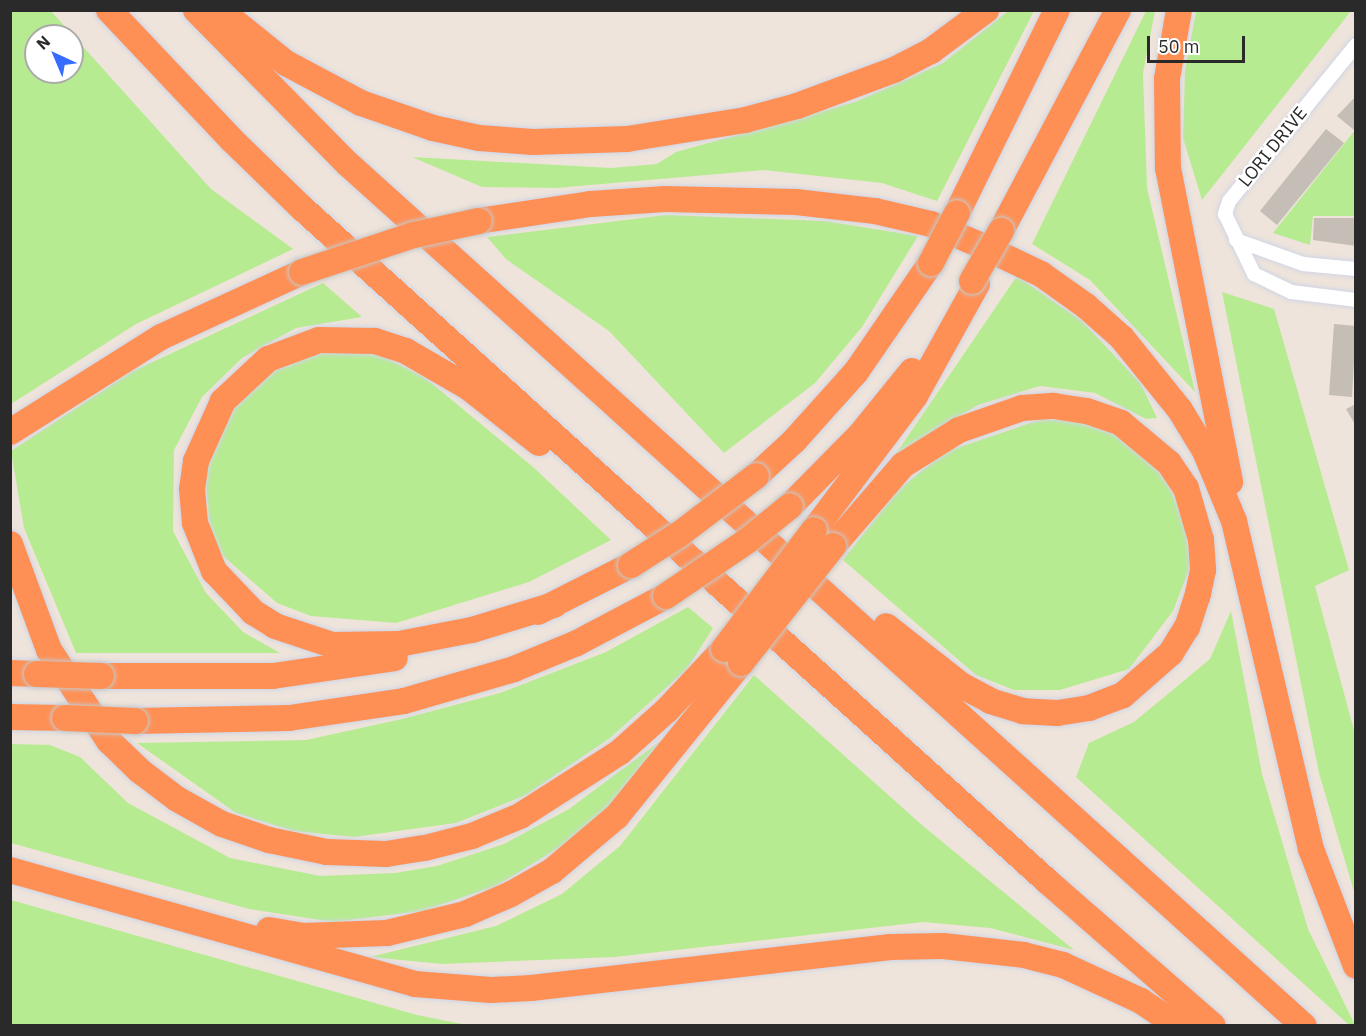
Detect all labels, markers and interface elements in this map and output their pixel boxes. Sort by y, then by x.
north arrow [24,24,84,84]
scale bar [1150,24,1248,62]
text: N [32,31,54,54]
text: 50 m [1158,35,1200,58]
street label: LORI DRIVE [1234,103,1312,191]

